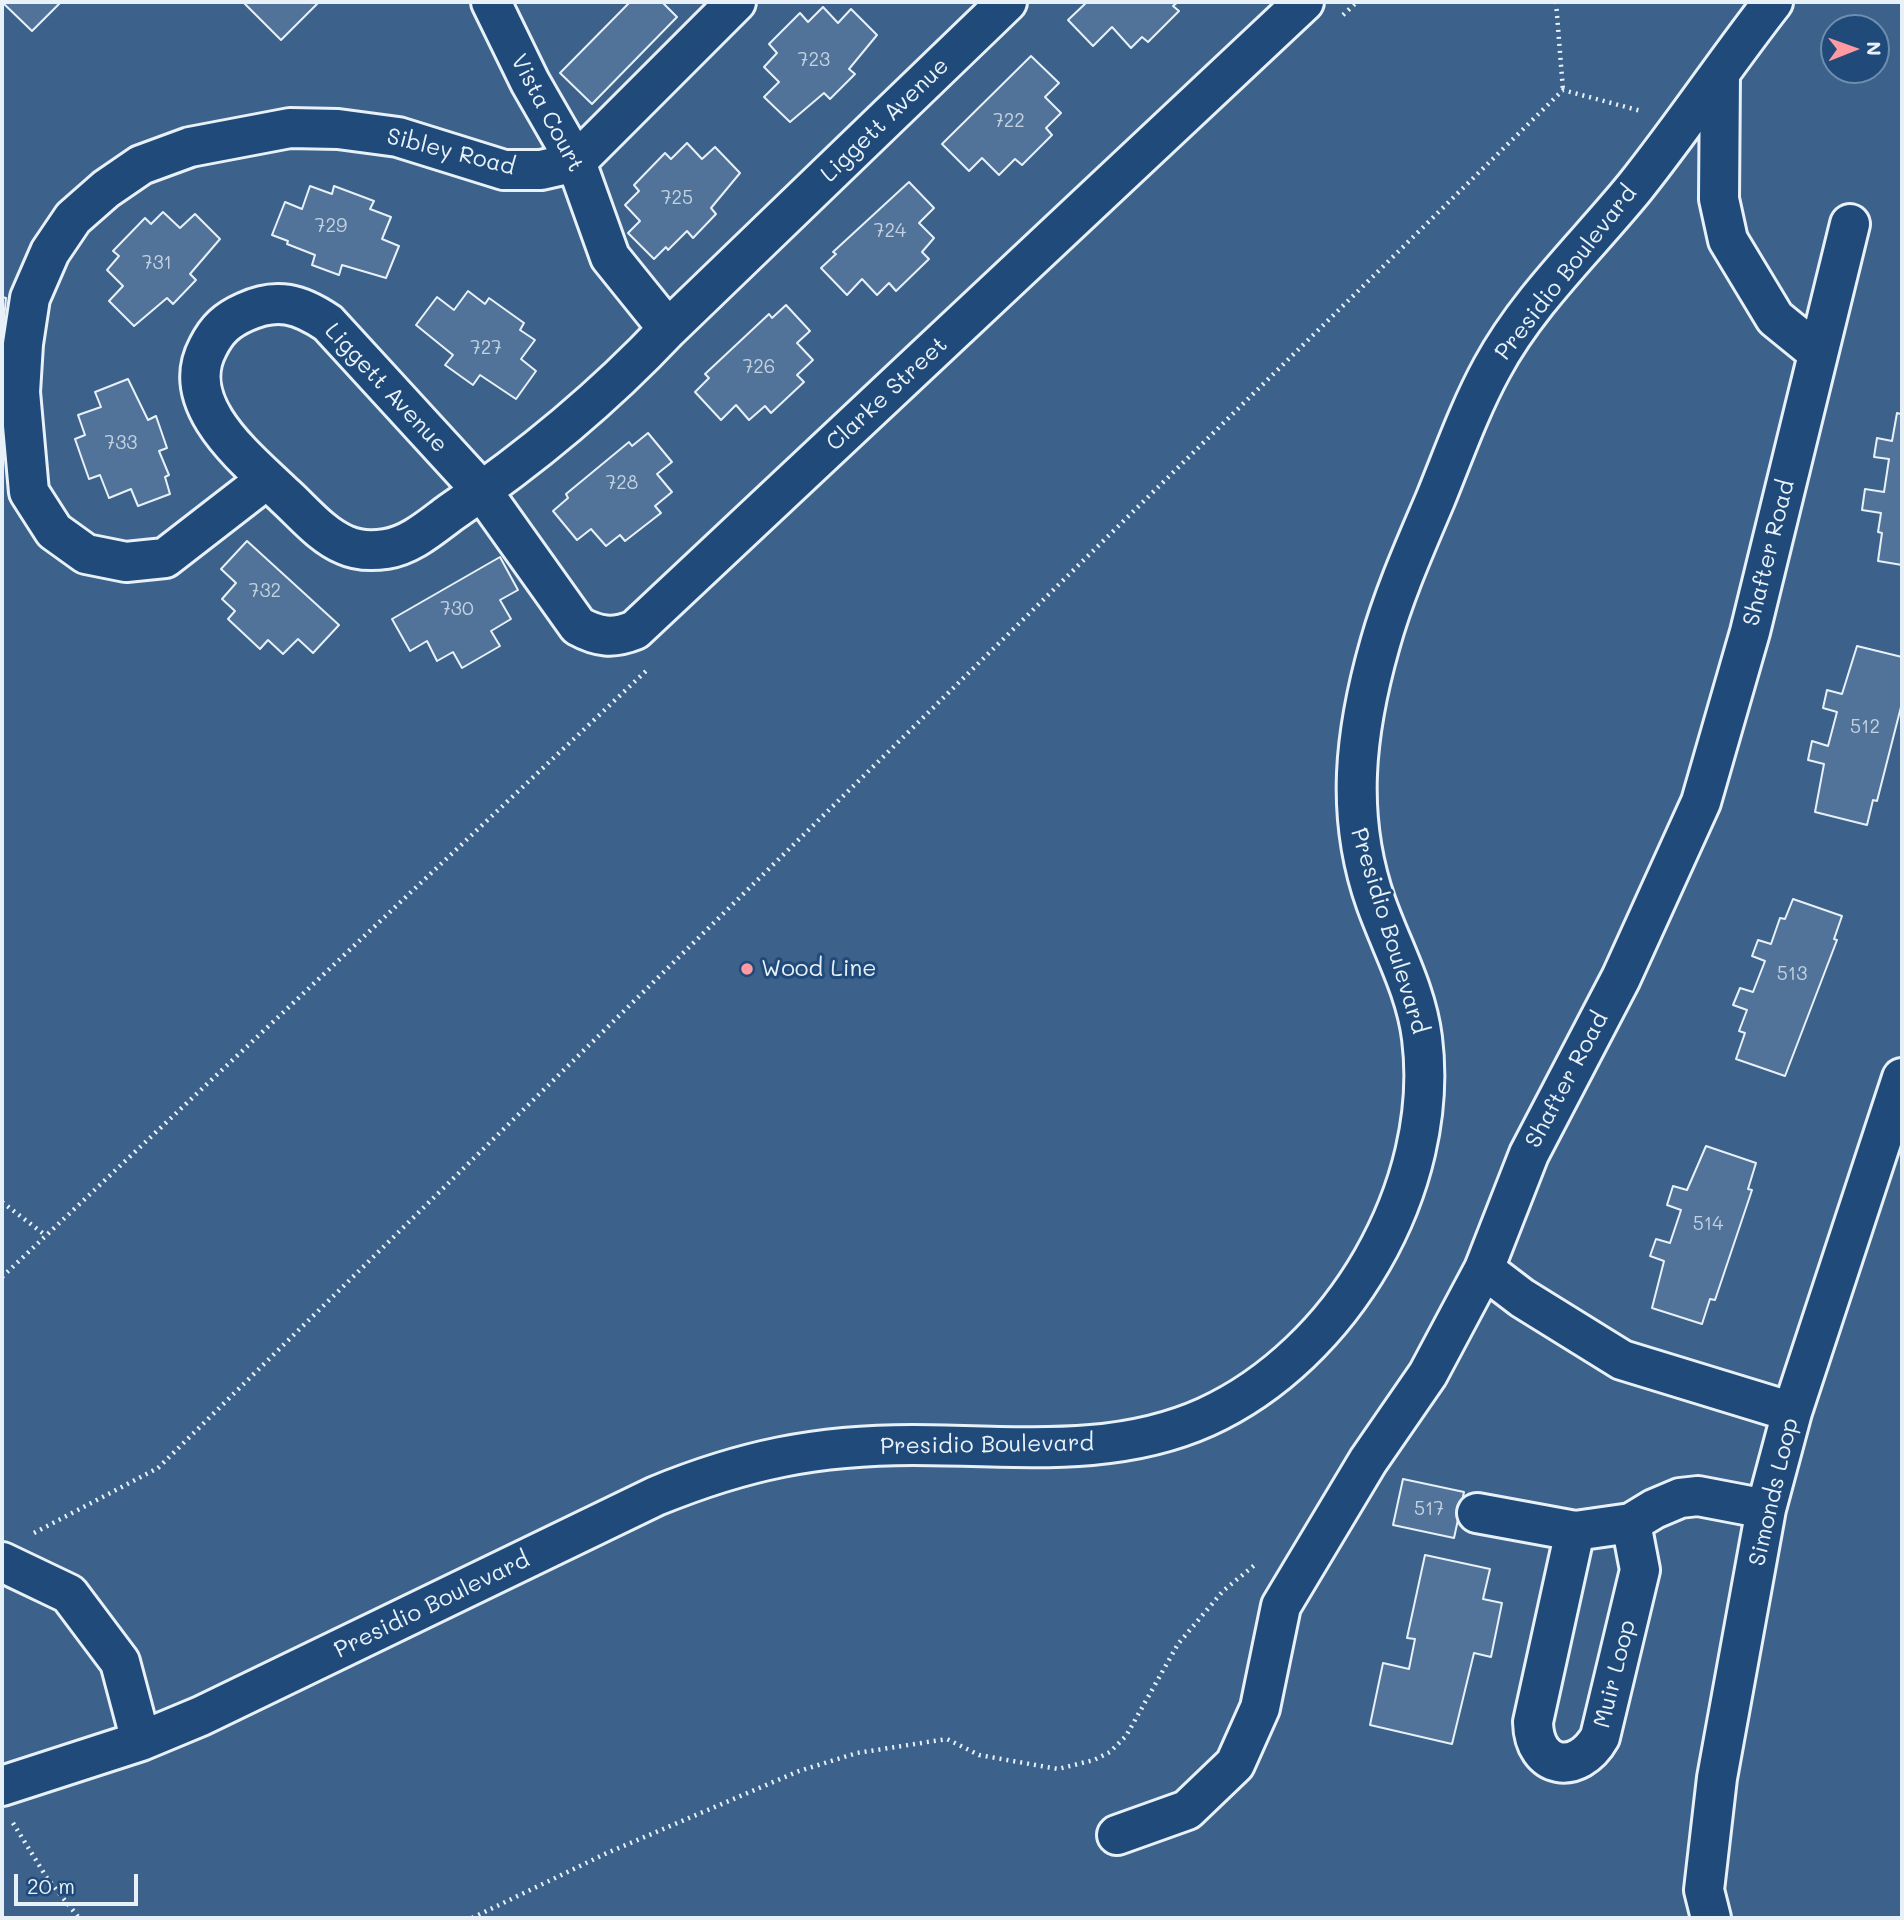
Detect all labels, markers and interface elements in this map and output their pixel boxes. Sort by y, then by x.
north arrow [1820,14,1890,84]
text: N [1862,41,1887,56]
house number: 723 [798,49,830,71]
street label: Vista Court [505,50,589,176]
street label: Liggett Avenue [815,52,955,188]
house number: 722 [993,110,1025,132]
street label: Sibley Road [384,123,518,181]
street label: Presidio Boulevard [1489,180,1643,366]
house number: 725 [661,187,693,209]
house number: 729 [315,215,347,237]
house number: 724 [874,220,906,242]
house number: 731 [142,252,172,274]
street label: Liggett Avenue [319,317,453,459]
street label: Clarke Street [821,331,953,457]
house number: 727 [470,337,502,359]
house number: 726 [743,356,775,378]
house number: 733 [105,432,137,454]
house number: 728 [606,472,638,494]
street label: Shafter Road [1737,477,1801,629]
house number: 732 [249,580,281,602]
house number: 730 [440,598,474,620]
house number: 512 [1850,716,1880,738]
street label: Presidio Boulevard [1345,825,1433,1037]
place label: Wood Line [761,955,877,983]
marker: Wood Line [739,961,755,977]
house number: 513 [1777,963,1807,985]
street label: Shafter Road [1520,1007,1614,1153]
house number: 514 [1693,1213,1723,1235]
street label: Simonds Loop [1744,1415,1804,1569]
street label: Presidio Boulevard [880,1429,1094,1461]
house number: 517 [1414,1498,1444,1520]
street label: Presidio Boulevard [330,1546,534,1664]
street label: Muir Loop [1588,1617,1642,1731]
scale bar [18,1860,142,1904]
text: 20 m [27,1872,75,1899]

